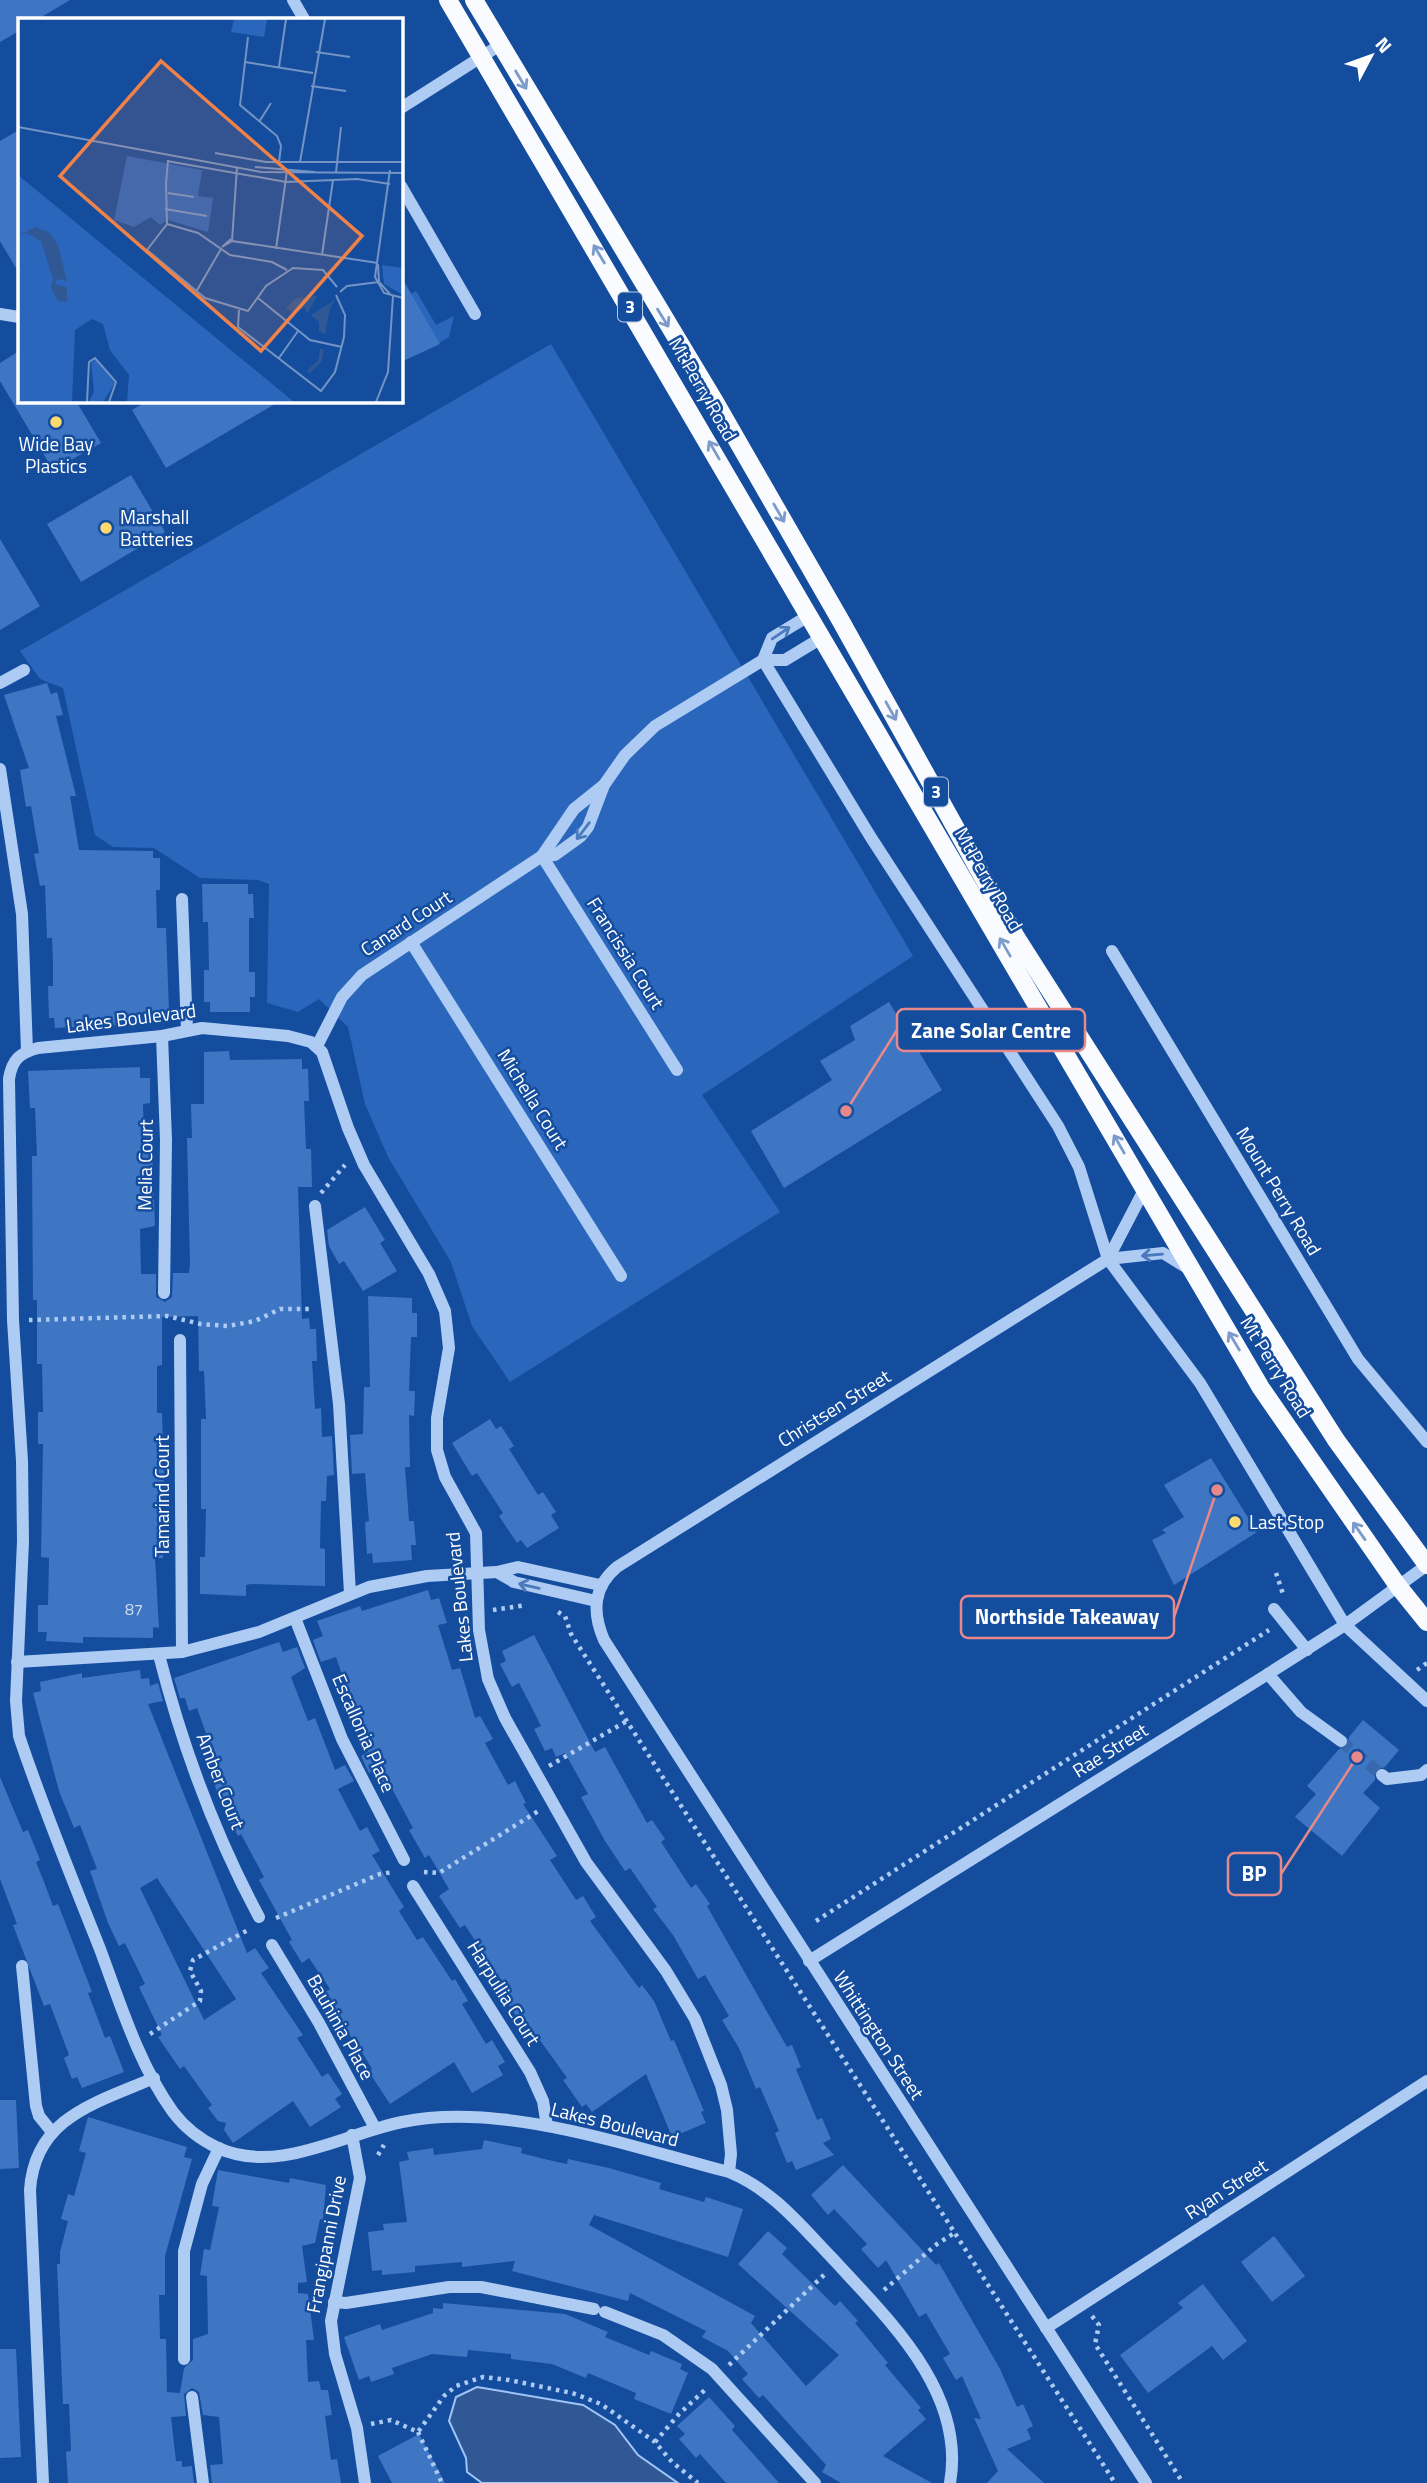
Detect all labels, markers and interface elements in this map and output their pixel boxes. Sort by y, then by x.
inset map [18,18,402,402]
north arrow [1336,21,1406,91]
text: N [1369,30,1399,59]
one-way arrow [515,69,528,90]
one-way arrow [591,244,605,264]
road number: 3 [618,292,642,321]
one-way arrow [656,307,670,327]
street label: Mt Perry Road [662,332,745,446]
marker: Wide Bay Plastics [48,414,64,430]
place label: Wide Bay Plastics [18,429,94,480]
one-way arrow [707,440,721,460]
place label: Marshall Batteries [120,502,193,553]
one-way arrow [773,502,786,523]
marker: Marshall Batteries [98,520,114,536]
one-way arrow [771,626,790,640]
one-way arrow [885,700,898,721]
road number: 3 [924,778,948,806]
one-way arrow [576,821,591,839]
street label: Mt Perry Road [948,822,1031,936]
street label: Canard Court [354,882,457,963]
street label: Francissia Court [580,891,673,1015]
one-way arrow [998,938,1012,958]
street label: Lakes Boulevard [64,995,198,1040]
callout: Zane Solar Centre [897,1009,1085,1051]
text: Zane Solar Centre [911,1014,1071,1046]
street label: Michella Court [491,1043,576,1155]
street label: Melia Court [129,1119,160,1211]
street label: Mount Perry Road [1230,1121,1329,1261]
one-way arrow [1112,1135,1126,1155]
one-way arrow [1141,1249,1164,1262]
street label: Mt Perry Road [1234,1310,1319,1423]
one-way arrow [1226,1331,1240,1351]
street label: Christsen Street [772,1361,896,1454]
street label: Tamarind Court [147,1435,176,1557]
place label: Last Stop [1249,1507,1324,1536]
marker: Last Stop [1227,1514,1243,1530]
one-way arrow [1352,1521,1366,1541]
street label: Lakes Boulevard [437,1531,480,1664]
one-way arrow [518,1579,541,1592]
callout: Northside Takeaway [961,1596,1174,1638]
house number: 87 [125,1597,143,1621]
text: Northside Takeaway [975,1600,1160,1632]
street label: Escallonia Place [325,1669,404,1797]
street label: Rae Street [1066,1715,1153,1784]
street label: Amber Court [190,1728,253,1834]
callout: BP [1228,1853,1281,1895]
text: BP [1241,1857,1267,1889]
street label: Harpullia Court [461,1935,548,2051]
street label: Whittington Street [827,1964,932,2105]
street label: Bauhinia Place [300,1969,382,2085]
street label: Lakes Boulevard [548,2094,682,2153]
street label: Ryan Street [1179,2151,1273,2226]
street label: Frangipanni Drive [298,2173,353,2315]

